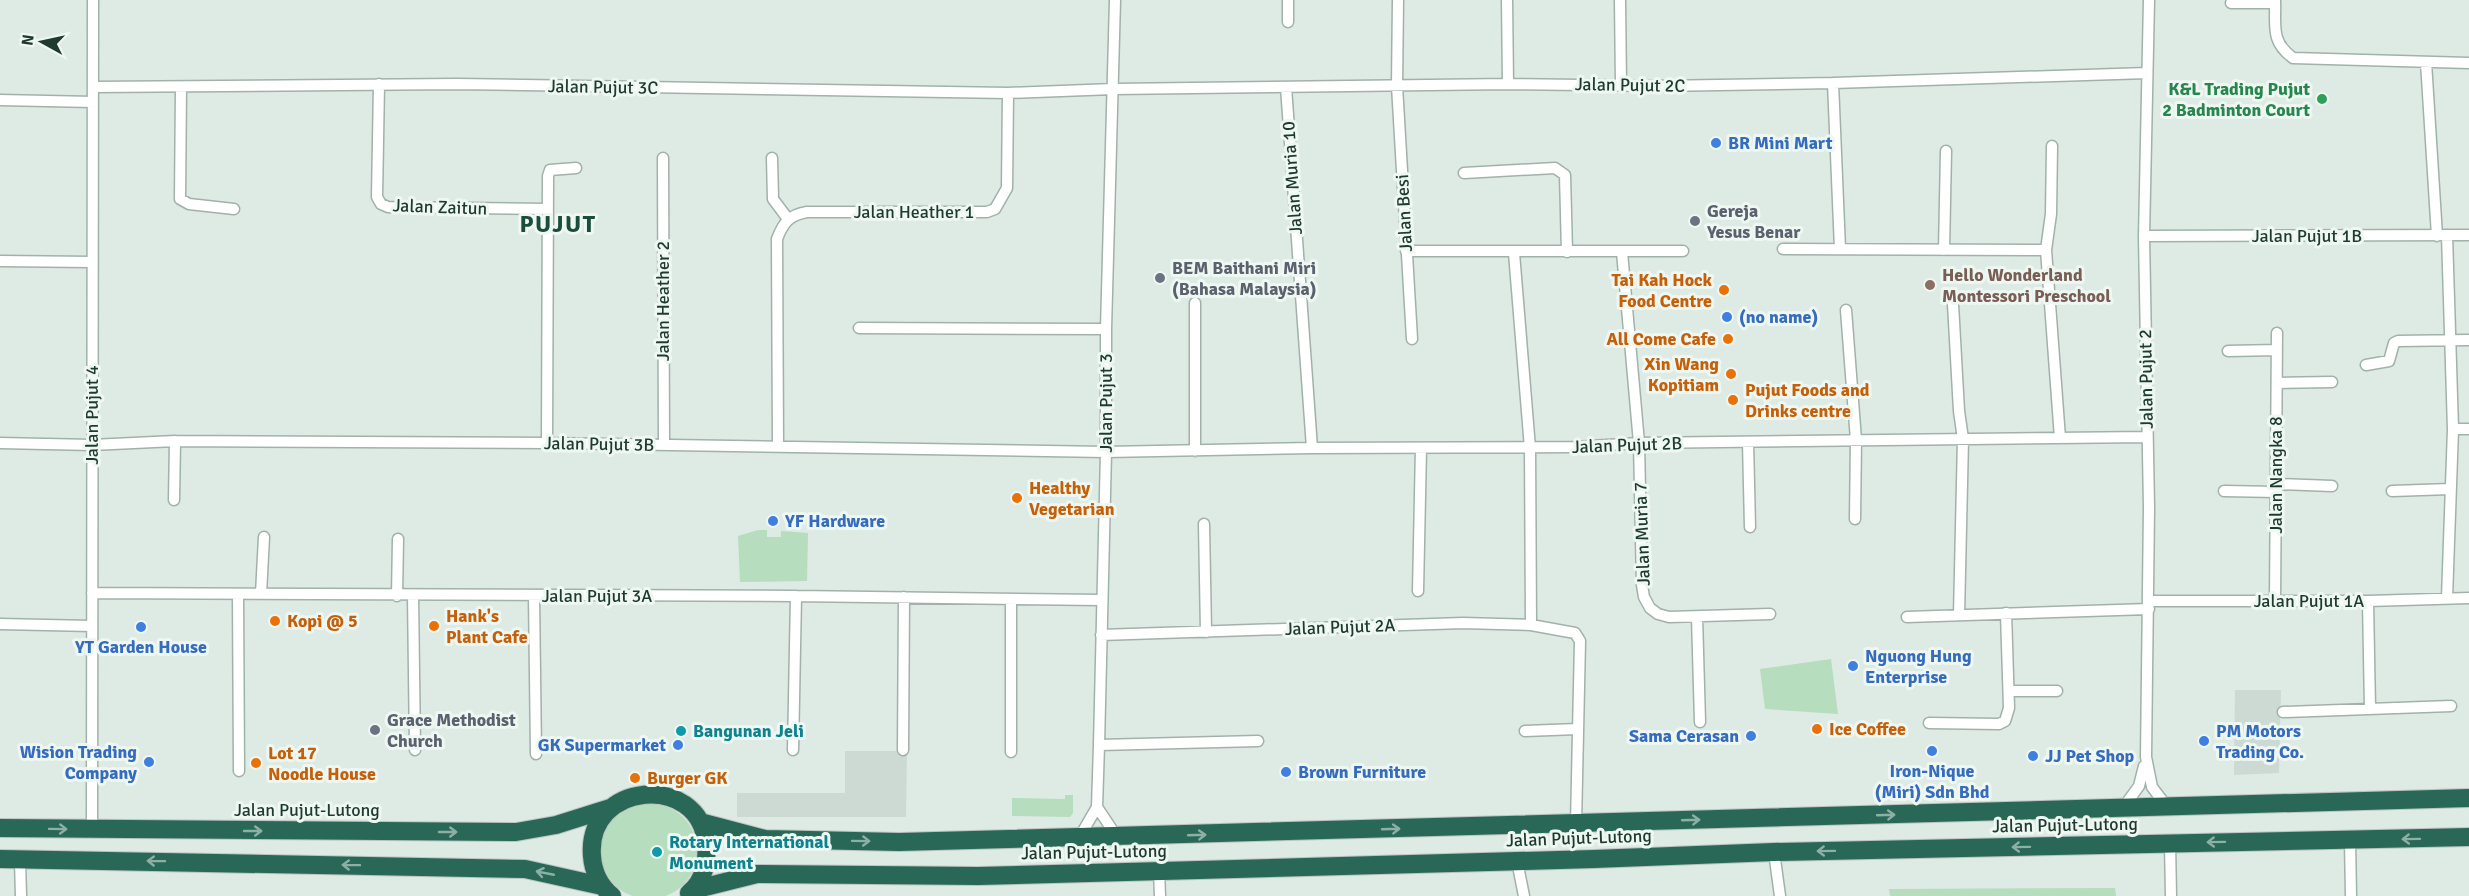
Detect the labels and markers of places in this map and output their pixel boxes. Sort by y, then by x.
place label: K&L Trading Pujut 2 Badminton Court [2162,78,2310,121]
marker: K&L Trading Pujut 2 Badminton Court [2315,92,2329,106]
place label: BR Mini Mart [1728,132,1833,154]
marker: BR Mini Mart [1709,136,1723,150]
place label: Gereja Yesus Benar [1706,200,1801,243]
marker: Gereja Yesus Benar [1688,214,1702,228]
place label: BEM Baithani Miri (Bahasa Malaysia) [1172,257,1317,300]
place label: Hello Wonderland Montessori Preschool [1942,264,2111,307]
place label: Tai Kah Hock Food Centre [1612,269,1713,312]
marker: BEM Baithani Miri (Bahasa Malaysia) [1153,271,1167,285]
marker: Hello Wonderland Montessori Preschool [1923,278,1937,292]
marker: Tai Kah Hock Food Centre [1717,283,1731,297]
place label: (no name) [1739,306,1818,328]
marker: (no name) [1720,310,1734,324]
place label: All Come Cafe [1606,328,1716,350]
marker: All Come Cafe [1721,332,1735,346]
place label: Xin Wang Kopitiam [1644,353,1719,396]
marker: Xin Wang Kopitiam [1724,367,1738,381]
place label: Pujut Foods and Drinks centre [1745,379,1870,422]
marker: Pujut Foods and Drinks centre [1726,393,1740,407]
place label: Healthy Vegetarian [1029,477,1115,520]
marker: Healthy Vegetarian [1010,491,1024,505]
place label: YF Hardware [784,510,885,532]
marker: YF Hardware [766,514,780,528]
place label: Hank's Plant Cafe [446,605,528,648]
place label: Kopi @ 5 [287,610,358,632]
marker: Kopi @ 5 [268,614,282,628]
marker: Hank's Plant Cafe [427,619,441,633]
marker: YT Garden House [134,620,148,634]
place label: YT Garden House [74,636,207,658]
place label: Nguong Hung Enterprise [1865,645,1972,688]
marker: Nguong Hung Enterprise [1846,659,1860,673]
place label: Grace Methodist Church [387,709,516,752]
place label: Ice Coffee [1829,718,1906,740]
place label: Bangunan Jeli [693,720,804,742]
place label: PM Motors Trading Co. [2216,720,2304,763]
marker: Ice Coffee [1810,722,1824,736]
marker: Grace Methodist Church [368,723,382,737]
marker: Bangunan Jeli [674,724,688,738]
place label: Sama Cerasan [1629,725,1739,747]
marker: Sama Cerasan [1744,729,1758,743]
place label: GK Supermarket [538,734,666,756]
marker: PM Motors Trading Co. [2197,734,2211,748]
marker: GK Supermarket [671,738,685,752]
place label: Wision Trading Company [20,741,137,784]
place label: Lot 17 Noodle House [268,742,376,785]
marker: Iron-Nique (Miri) Sdn Bhd [1925,744,1939,758]
place label: JJ Pet Shop [2045,745,2135,767]
marker: JJ Pet Shop [2026,749,2040,763]
marker: Wision Trading Company [142,755,156,769]
marker: Lot 17 Noodle House [249,756,263,770]
place label: Iron-Nique (Miri) Sdn Bhd [1875,760,1990,803]
place label: Brown Furniture [1298,761,1426,783]
marker: Brown Furniture [1279,765,1293,779]
place label: Burger GK [647,767,728,789]
marker: Burger GK [628,771,642,785]
place label: Rotary International Monument [669,831,830,874]
marker: Rotary International Monument [650,845,664,859]

